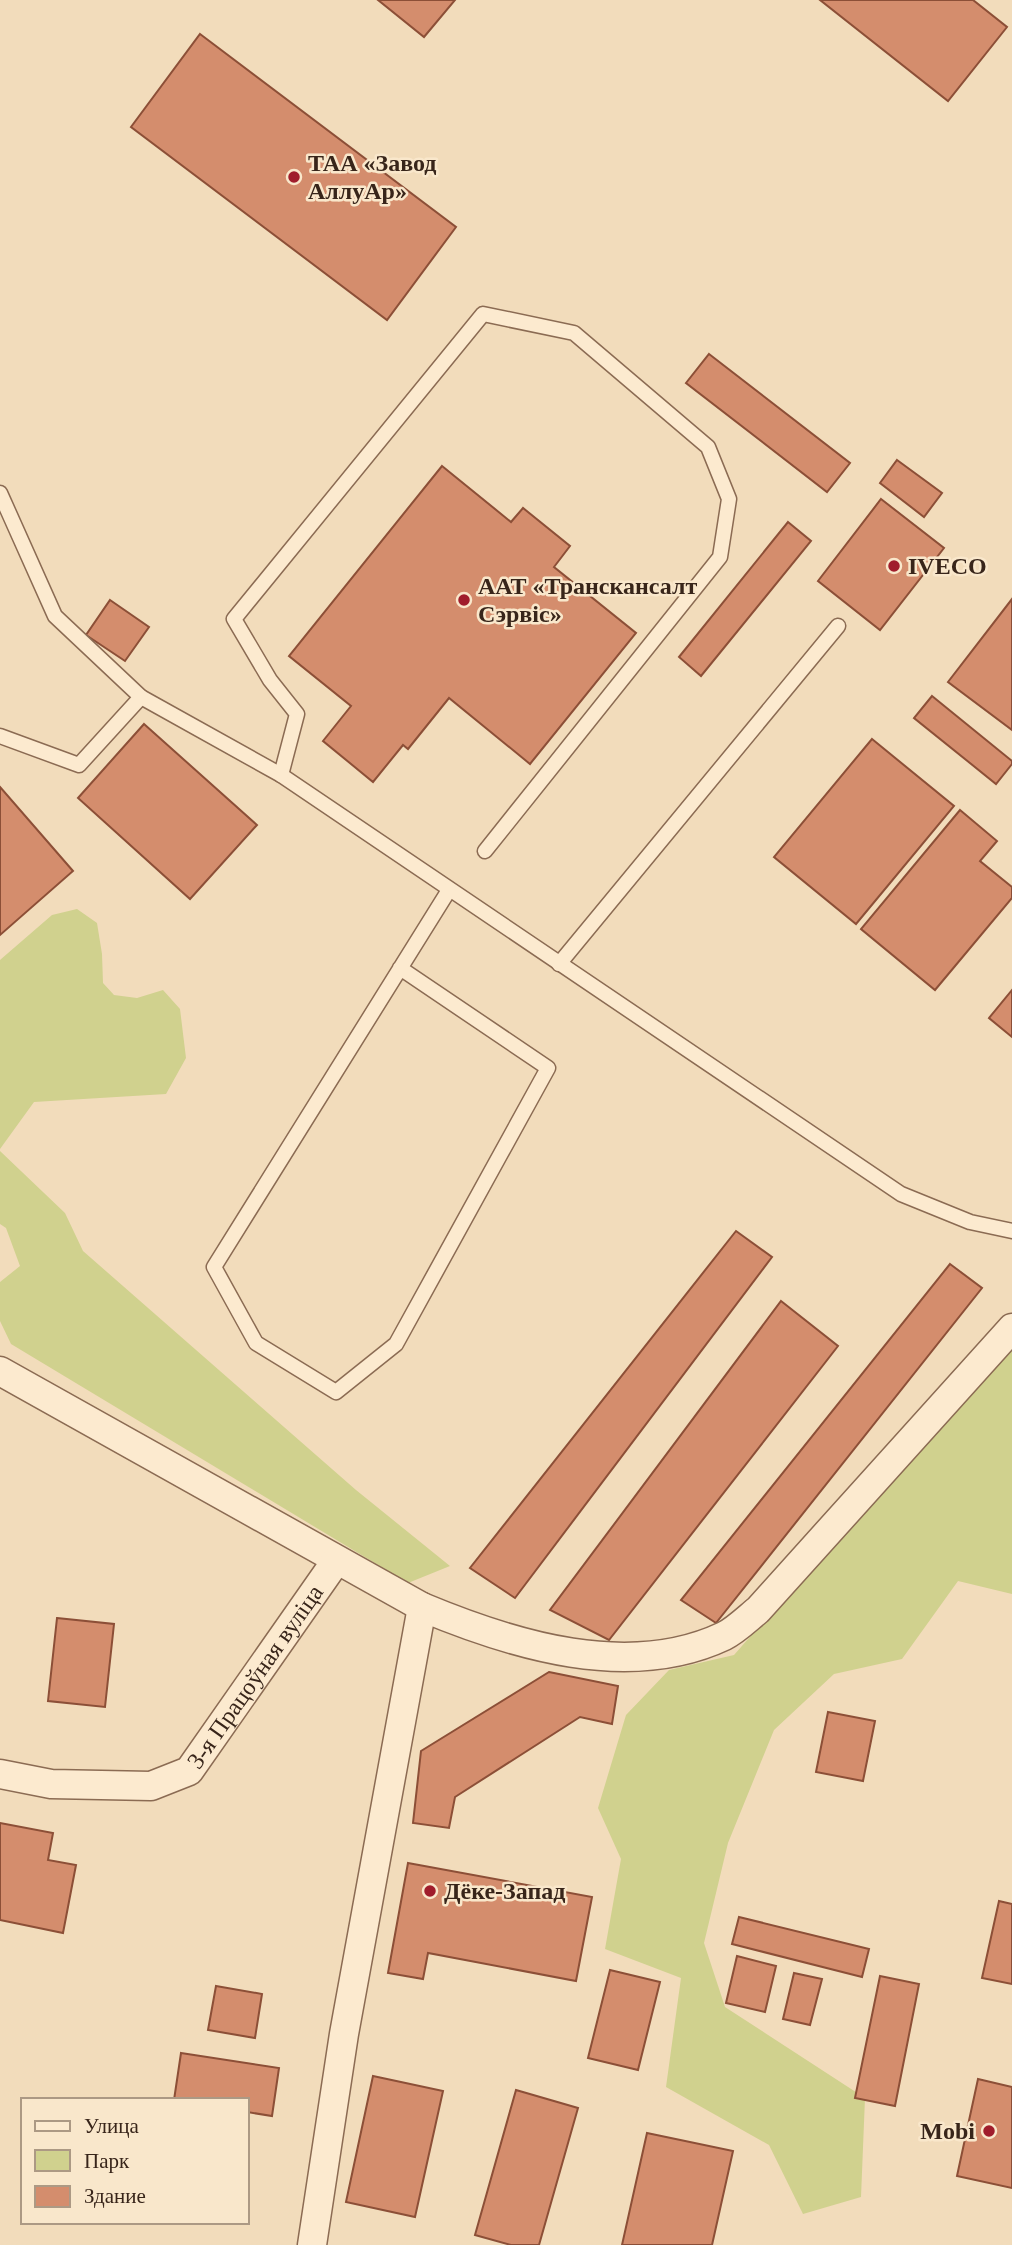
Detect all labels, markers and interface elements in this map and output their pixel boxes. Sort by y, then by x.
place label: ТАА «Завод АллуАр» [308,150,436,204]
marker: ТАА «Завод АллуАр» [286,169,302,185]
place label: IVECO [908,553,987,579]
marker: IVECO [886,558,902,574]
place label: ААТ «Транскансалт Сэрвіс» [478,573,697,627]
marker: ААТ «Транскансалт Сэрвіс» [456,592,472,608]
street label: 3-я Працоўная вуліца [182,1580,328,1773]
place label: Дёке-Запад [444,1878,565,1904]
marker: Дёке-Запад [422,1883,438,1899]
legend [21,2098,248,2224]
text: Улица [84,2114,139,2138]
place label: Mobi [920,2118,975,2144]
marker: Mobi [981,2123,997,2139]
text: Парк [84,2149,130,2173]
text: Здание [84,2184,146,2208]

